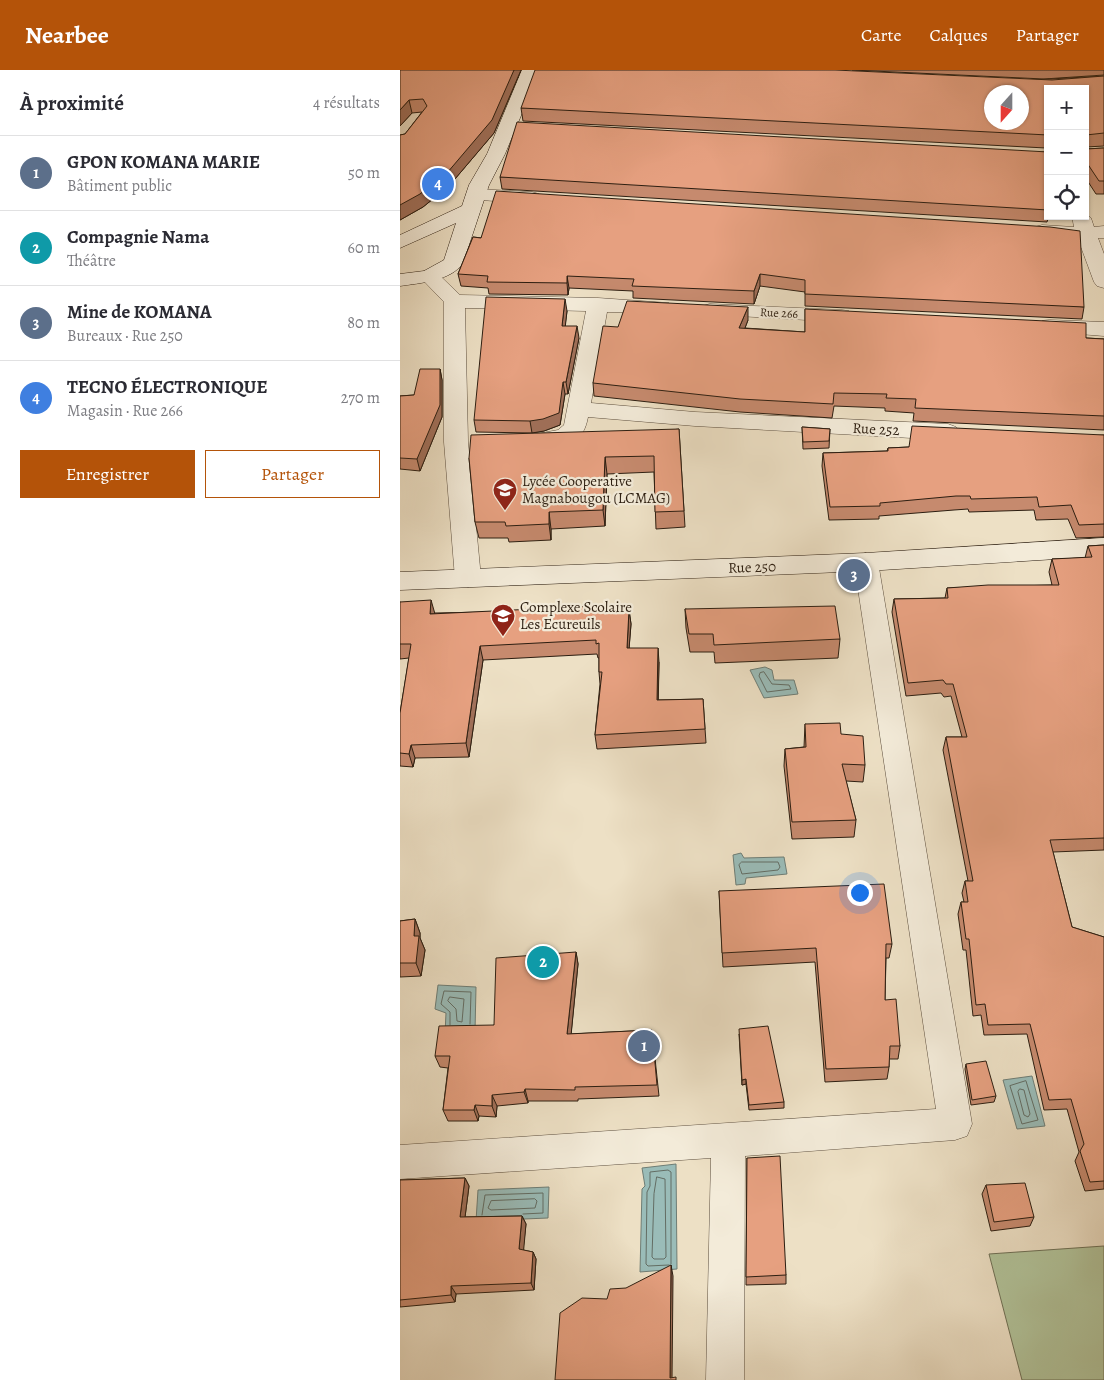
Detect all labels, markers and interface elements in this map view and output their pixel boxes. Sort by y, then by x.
text: Nearbee [25,19,109,51]
text: Carte [861,23,901,47]
text: Calques [929,23,988,47]
text: Partager [1016,23,1079,47]
north arrow [984,85,1029,130]
map controls [1044,85,1089,220]
button: + [1044,85,1089,130]
text: À proximité [20,89,124,117]
text: 4 résultats [313,92,380,114]
button: − [1044,130,1089,175]
text: GPON KOMANA MARIE [67,149,260,175]
text: 1 [33,162,39,184]
text: 50 m [348,162,380,184]
pin: 4 [422,165,454,203]
text: Bâtiment public [67,175,172,197]
button: locate [1044,175,1089,220]
text: Compagnie Nama [67,224,209,250]
text: 2 [32,237,40,259]
text: 60 m [348,237,380,259]
text: Théâtre [67,250,116,272]
text: Mine de KOMANA [67,299,212,325]
street label: Rue 266 [760,304,799,322]
text: 3 [33,312,39,334]
text: 80 m [347,312,380,334]
text: Bureaux · Rue 250 [67,325,183,347]
text: TECNO ÉLECTRONIQUE [67,374,268,400]
text: 4 [32,387,40,409]
text: 270 m [341,387,380,409]
text: Magasin · Rue 266 [67,400,183,422]
street label: Rue 252 [852,418,900,440]
button: Enregistrer [20,450,195,498]
button: Partager [205,450,380,498]
place label: Lycée Cooperative Magnabougou (LCMAG) [522,471,670,508]
school or university icon: Lycée Cooperative Magnabougou (LCMAG) [492,477,518,511]
street label: Rue 250 [728,556,776,578]
pin: 3 [838,556,870,594]
place label: Complexe Scolaire Les Ecureuils [520,597,632,634]
school or university icon: Complexe Scolaire Les Ecureuils [490,603,516,637]
your location [847,880,873,906]
pin: 2 [527,943,559,981]
pin: 1 [628,1027,660,1065]

